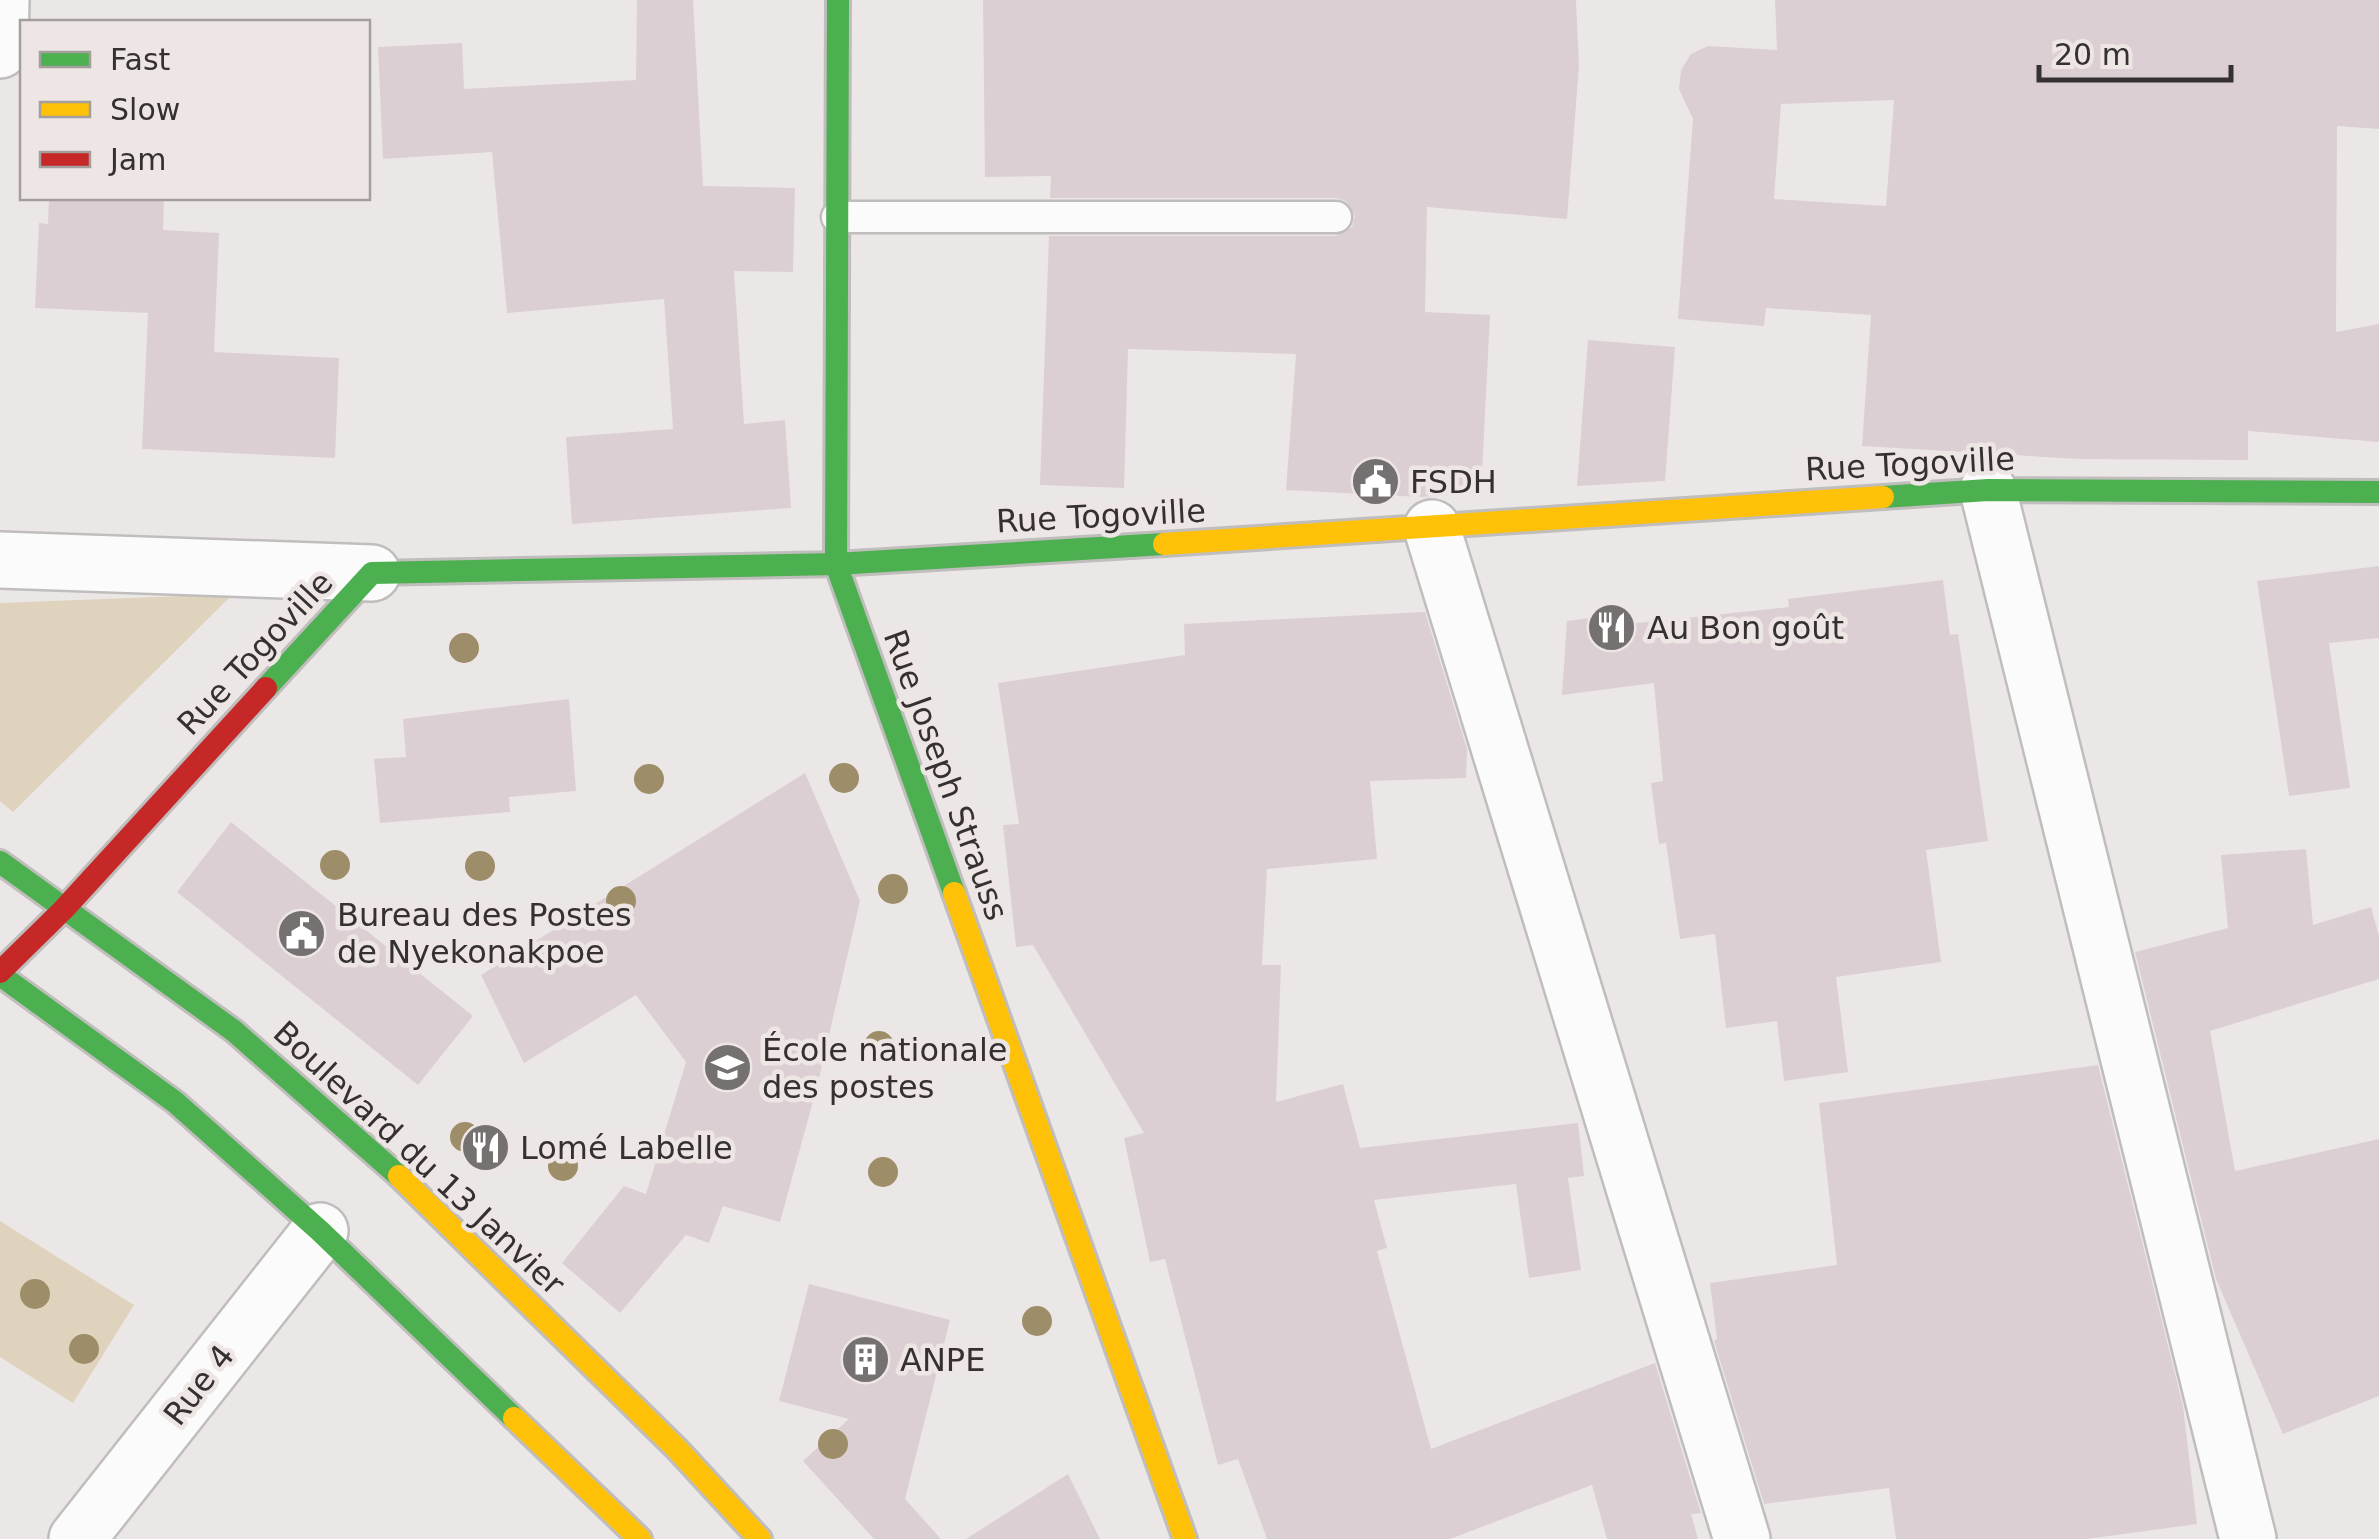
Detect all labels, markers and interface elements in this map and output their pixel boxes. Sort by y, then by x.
legend [20,20,370,200]
scale bar [2039,20,2232,82]
text: 20 m [2054,37,2131,72]
text: Fast [110,42,171,77]
text: Slow [110,92,180,127]
text: Jam [108,142,166,177]
street label: Rue Togoville [1804,440,2016,488]
public building icon: FSDH [1349,456,1401,508]
place label: FSDH [1410,463,1497,501]
street label: Rue Togoville [995,492,1207,540]
street label: Rue Togoville [170,563,340,743]
restaurant icon: Au Bon goût [1586,602,1638,654]
place label: Au Bon goût [1647,609,1844,647]
street label: Rue Joseph Strauss [876,625,1016,925]
place label: Bureau des Postes de Nyekonakpoe [337,896,632,971]
public building icon: Bureau des Postes de Nyekonakpoe [276,907,328,959]
street label: Boulevard du 13 Janvier [266,1013,573,1303]
place label: École nationale des postes [762,1031,1008,1106]
school or university icon: École nationale des postes [701,1042,753,1094]
restaurant icon: Lomé Labelle [459,1122,511,1174]
place label: Lomé Labelle [520,1129,733,1167]
building icon: ANPE [839,1334,891,1386]
street label: Rue 4 [156,1337,242,1433]
place label: ANPE [900,1341,985,1379]

